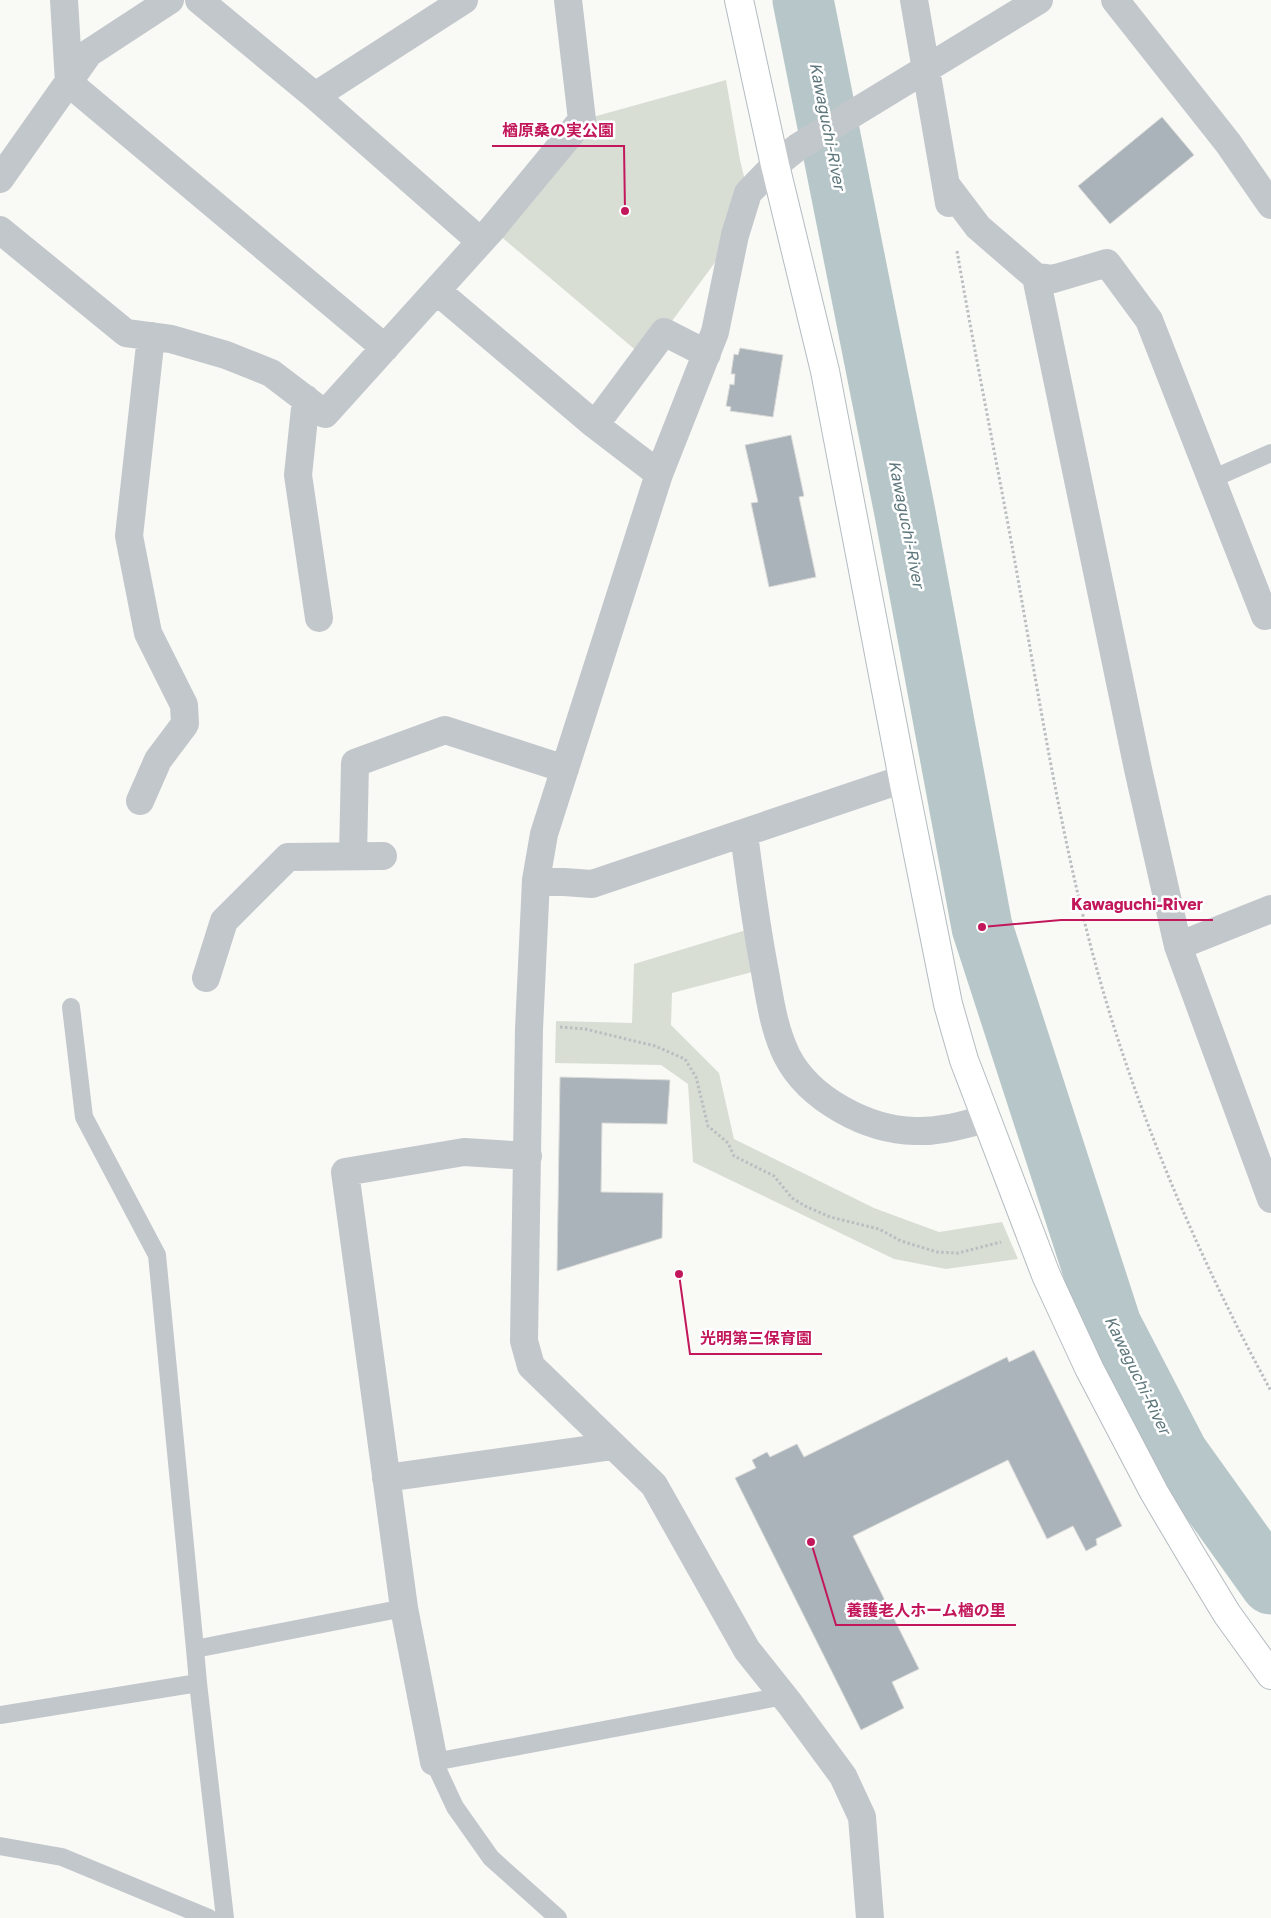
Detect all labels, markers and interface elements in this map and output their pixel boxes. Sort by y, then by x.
water label: Kawaguchi-River [806,61,851,194]
callout: 楢原桑の実公園 [492,115,624,146]
text: 楢原桑の実公園 [502,120,614,140]
water label: Kawaguchi-River [885,459,930,592]
callout: Kawaguchi-River [1061,889,1213,920]
text: Kawaguchi-River [1071,894,1203,914]
water label: Kawaguchi-River [1101,1313,1177,1440]
callout: 光明第三保育園 [690,1323,822,1354]
text: 光明第三保育園 [700,1328,812,1348]
callout: 養護老人ホーム楢の里 [836,1594,1016,1625]
text: 養護老人ホーム楢の里 [846,1600,1006,1620]

